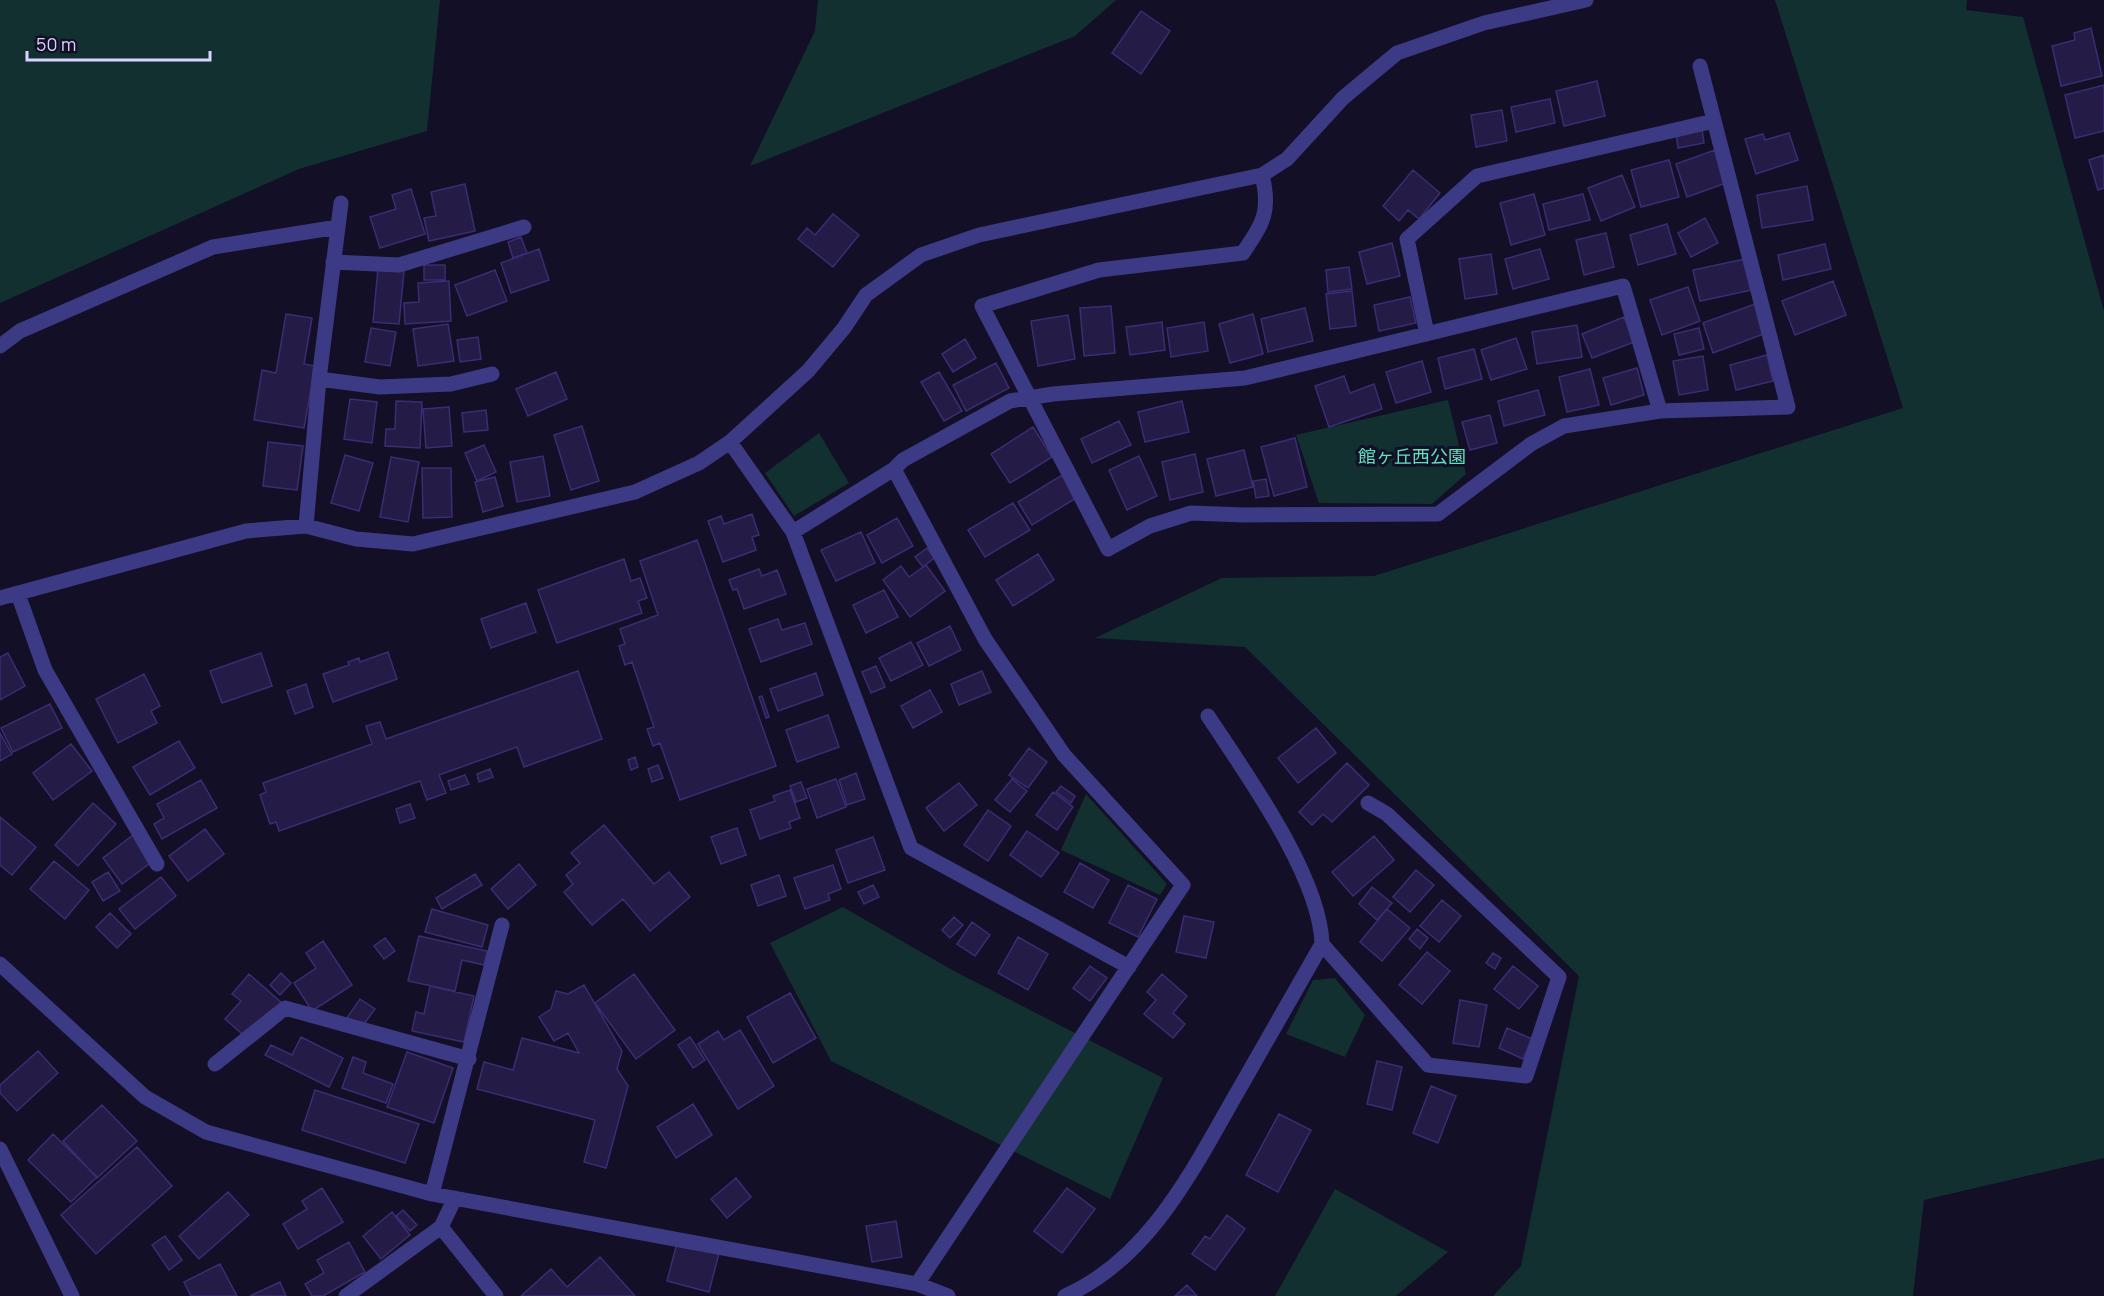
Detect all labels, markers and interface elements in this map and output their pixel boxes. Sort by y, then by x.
scale bar [27,24,210,62]
text: 50 m [36,32,76,56]
park label: 館ヶ丘西公園 [1358,444,1466,468]

